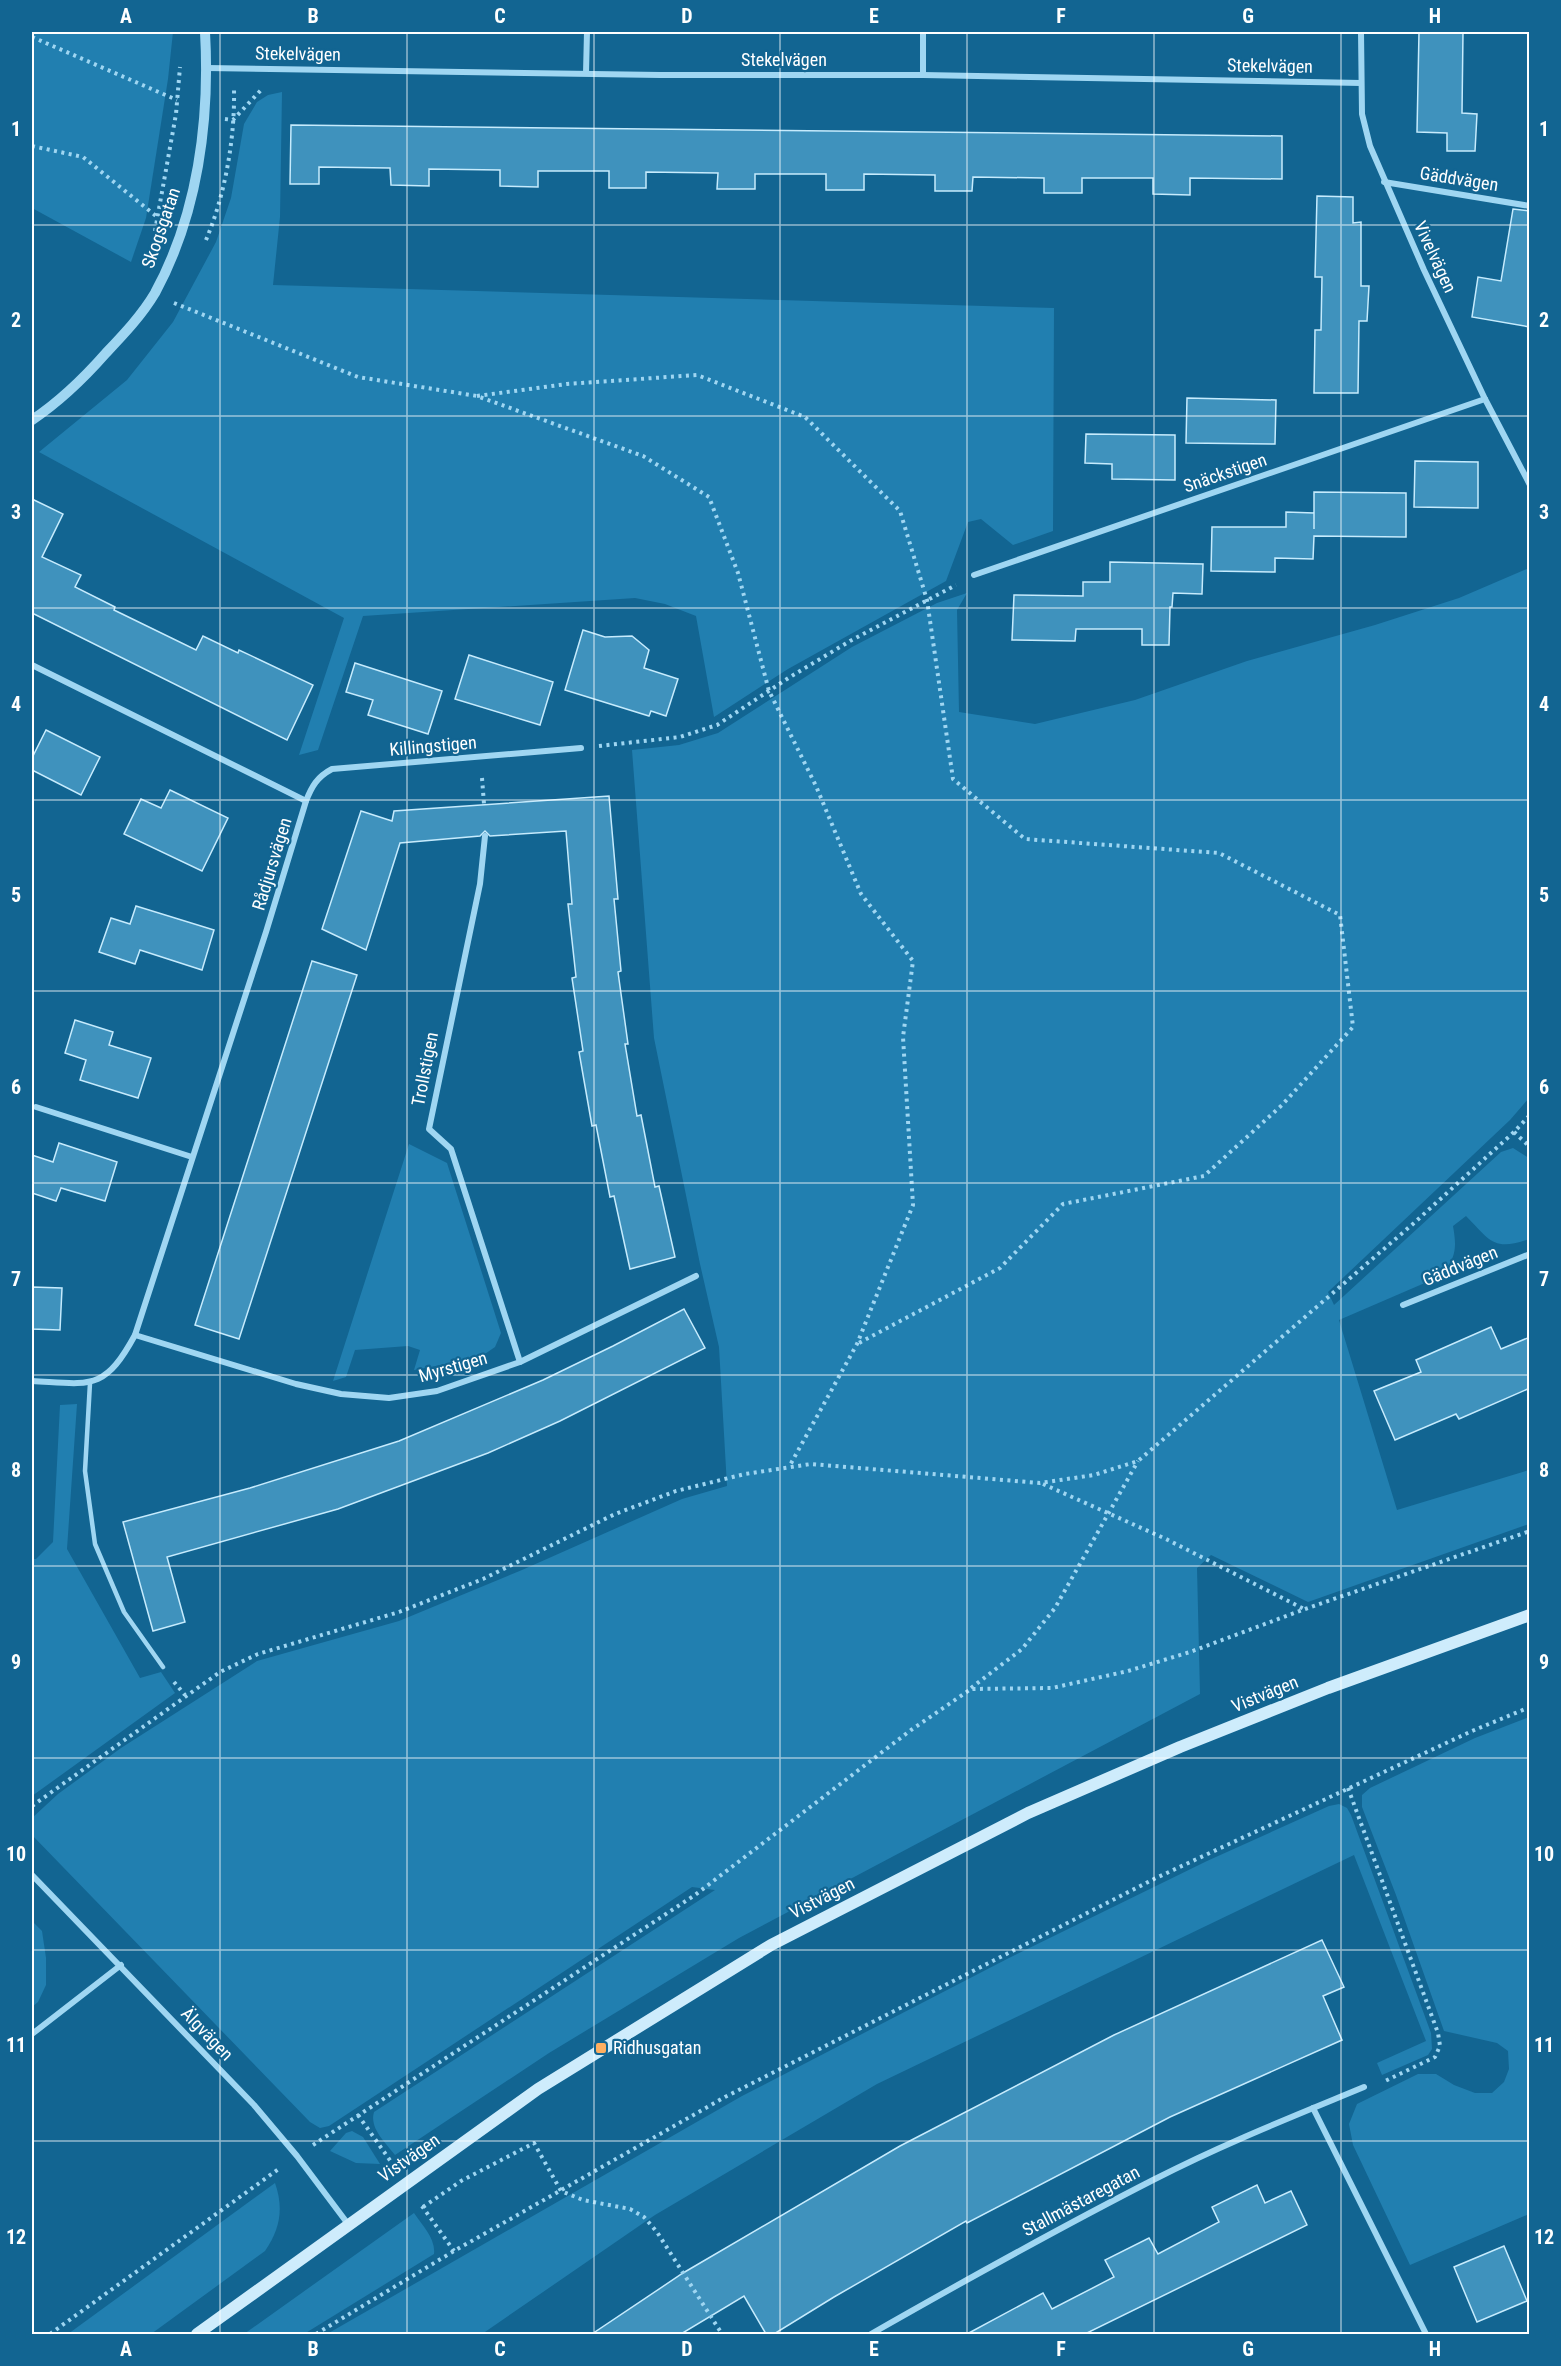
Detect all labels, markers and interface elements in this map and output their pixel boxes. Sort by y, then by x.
text: A [120,4,132,28]
text: B [307,4,319,28]
text: C [494,4,506,28]
text: D [681,4,693,28]
text: E [869,4,879,28]
text: F [1056,4,1066,28]
text: G [1242,4,1254,28]
text: H [1429,4,1441,28]
street label: Stekelvägen [255,42,341,65]
street label: Stekelvägen [741,49,827,70]
street label: Stekelvägen [1227,54,1313,77]
text: 1 [11,117,21,141]
text: 1 [1539,117,1549,141]
street label: Gäddvägen [1418,162,1500,195]
street label: Skogsgatan [137,185,184,271]
street label: Vivelvägen [1410,218,1461,296]
text: 2 [11,308,21,332]
text: 2 [1539,308,1549,332]
street label: Snäckstigen [1180,448,1269,497]
text: 3 [11,500,21,524]
text: 3 [1539,500,1549,524]
text: 4 [11,692,21,716]
text: 4 [1539,692,1549,716]
street label: Killingstigen [388,731,478,760]
street label: Rådjursvägen [247,815,296,913]
text: 5 [11,883,21,907]
text: 5 [1539,883,1549,907]
street label: Trollstigen [407,1030,442,1108]
text: 6 [11,1075,21,1099]
text: 6 [1539,1075,1549,1099]
street label: Gäddvägen [1419,1241,1501,1290]
text: 7 [11,1267,21,1291]
text: 7 [1539,1267,1549,1291]
street label: Myrstigen [416,1347,490,1386]
text: 8 [11,1458,21,1482]
text: 8 [1539,1458,1549,1482]
text: 9 [11,1650,21,1674]
text: 9 [1539,1650,1549,1674]
street label: Vistvägen [1228,1671,1301,1716]
text: 10 [6,1842,26,1866]
text: 10 [1534,1842,1554,1866]
street label: Vistvägen [786,1872,858,1923]
street label: Älgvägen [177,2003,238,2065]
text: 11 [6,2033,26,2057]
text: 11 [1534,2033,1554,2057]
place label: Ridhusgatan [613,2037,701,2058]
marker: Ridhusgatan [594,2041,608,2055]
street label: Vistvägen [374,2129,443,2186]
street label: Stallmästaregatan [1019,2161,1143,2240]
text: 12 [6,2225,26,2249]
text: 12 [1534,2225,1554,2249]
text: A [120,2337,132,2361]
text: B [307,2337,319,2361]
text: C [494,2337,506,2361]
text: D [681,2337,693,2361]
text: E [869,2337,879,2361]
text: F [1056,2337,1066,2361]
text: G [1242,2337,1254,2361]
text: H [1429,2337,1441,2361]

